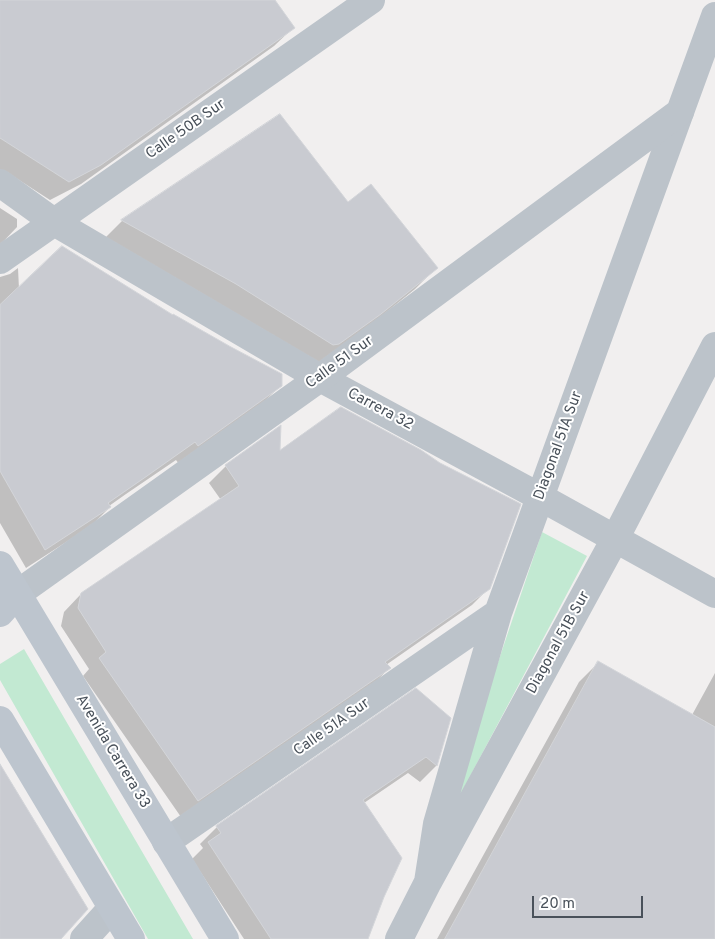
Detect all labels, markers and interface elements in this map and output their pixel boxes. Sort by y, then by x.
street label: Calle 50B Sur [143,96,229,164]
street label: Calle 51 Sur [303,333,377,393]
street label: Carrera 32 [344,385,416,435]
street label: Diagonal 51A Sur [531,389,587,503]
street label: Diagonal 51B Sur [523,589,595,697]
street label: Avenida Carrera 33 [71,692,153,812]
street label: Calle 51A Sur [291,695,373,761]
scale bar [535,886,646,918]
text: 20 m [540,895,575,914]

